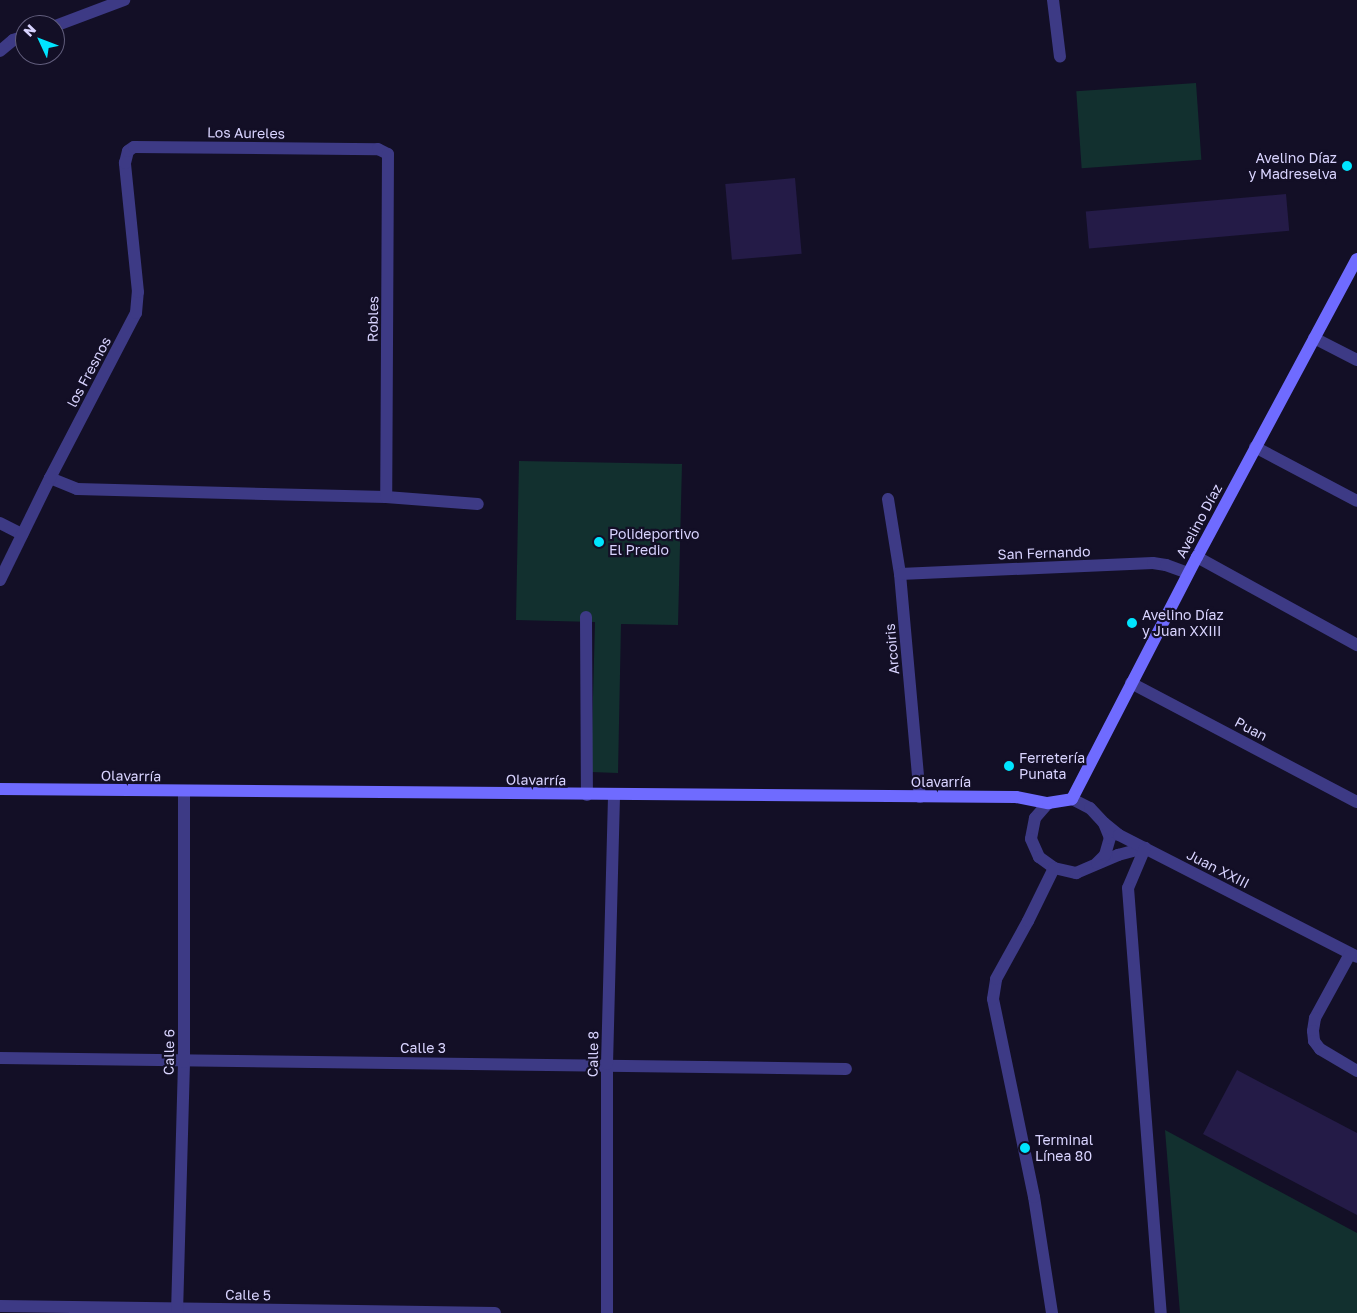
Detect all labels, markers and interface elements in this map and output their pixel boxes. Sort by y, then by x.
north arrow [15,15,65,65]
text: N [20,20,39,40]
street label: Los Aureles [207,124,285,142]
place label: Avelino Díaz y Madreselva [1249,150,1337,182]
marker: Avelino Díaz y Madreselva [1341,160,1353,172]
street label: Robles [364,296,382,342]
street label: los Fresnos [63,334,115,410]
street label: Avelino Díaz [1172,481,1226,561]
place label: Polideportivo El Predio [609,526,699,558]
marker: Polideportivo El Predio [593,536,605,548]
street label: San Fernando [997,543,1091,563]
place label: Avelino Díaz y Juan XXIII [1142,607,1224,640]
marker: Avelino Díaz y Juan XXIII [1126,617,1138,629]
street label: Arcoiris [881,623,903,675]
street label: Puan [1232,714,1270,744]
place label: Ferretería Punata [1019,750,1085,782]
marker: Ferretería Punata [1003,760,1015,772]
street label: Olavarría [101,767,161,785]
street label: Olavarría [506,771,566,789]
street label: Olavarría [911,774,971,790]
street label: Juan XXIII [1184,846,1252,892]
street label: Calle 6 [160,1029,178,1075]
street label: Calle 8 [584,1031,602,1077]
street label: Calle 3 [400,1040,446,1056]
place label: Terminal Línea 80 [1035,1132,1093,1164]
marker: Terminal Línea 80 [1019,1142,1031,1154]
street label: Calle 5 [225,1286,271,1304]

